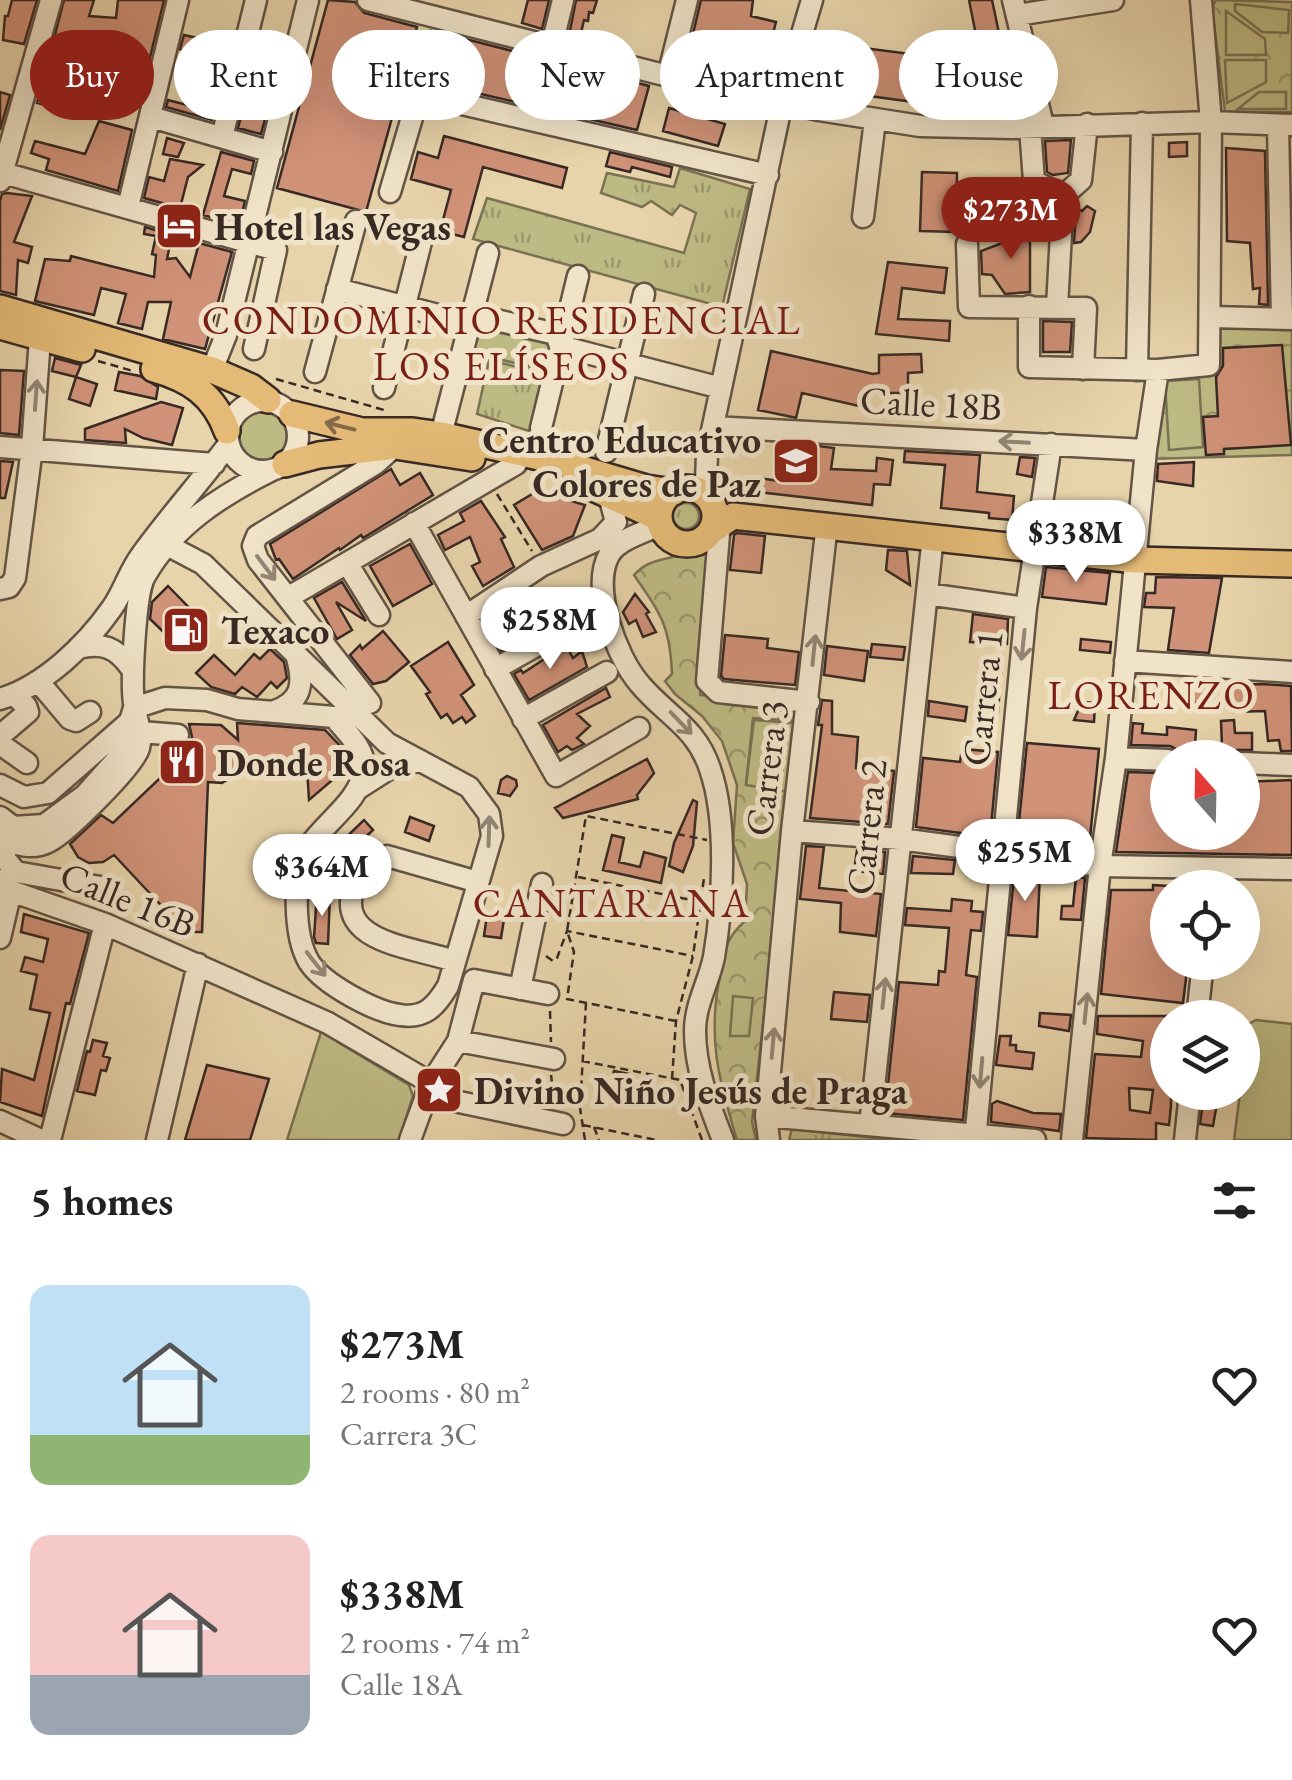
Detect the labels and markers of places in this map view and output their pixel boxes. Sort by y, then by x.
pin: $273M [941,177,1081,262]
hotel icon: Hotel las Vegas [153,200,205,252]
place label: Hotel las Vegas [214,202,451,251]
place label: Centro Educativo Colores de Paz [482,415,761,508]
school or university icon: Centro Educativo Colores de Paz [770,435,822,487]
pin: $338M [1006,500,1146,585]
pin: $258M [480,587,620,672]
fuel station icon: Texaco [160,604,212,656]
place label: Texaco [221,606,329,655]
restaurant icon: Donde Rosa [156,736,208,788]
place label: Donde Rosa [217,738,411,787]
pin: $255M [955,819,1095,904]
pin: $364M [252,834,392,919]
place icon: Divino Niño Jesús de Praga [413,1064,465,1116]
place label: Divino Niño Jesús de Praga [474,1066,908,1115]

